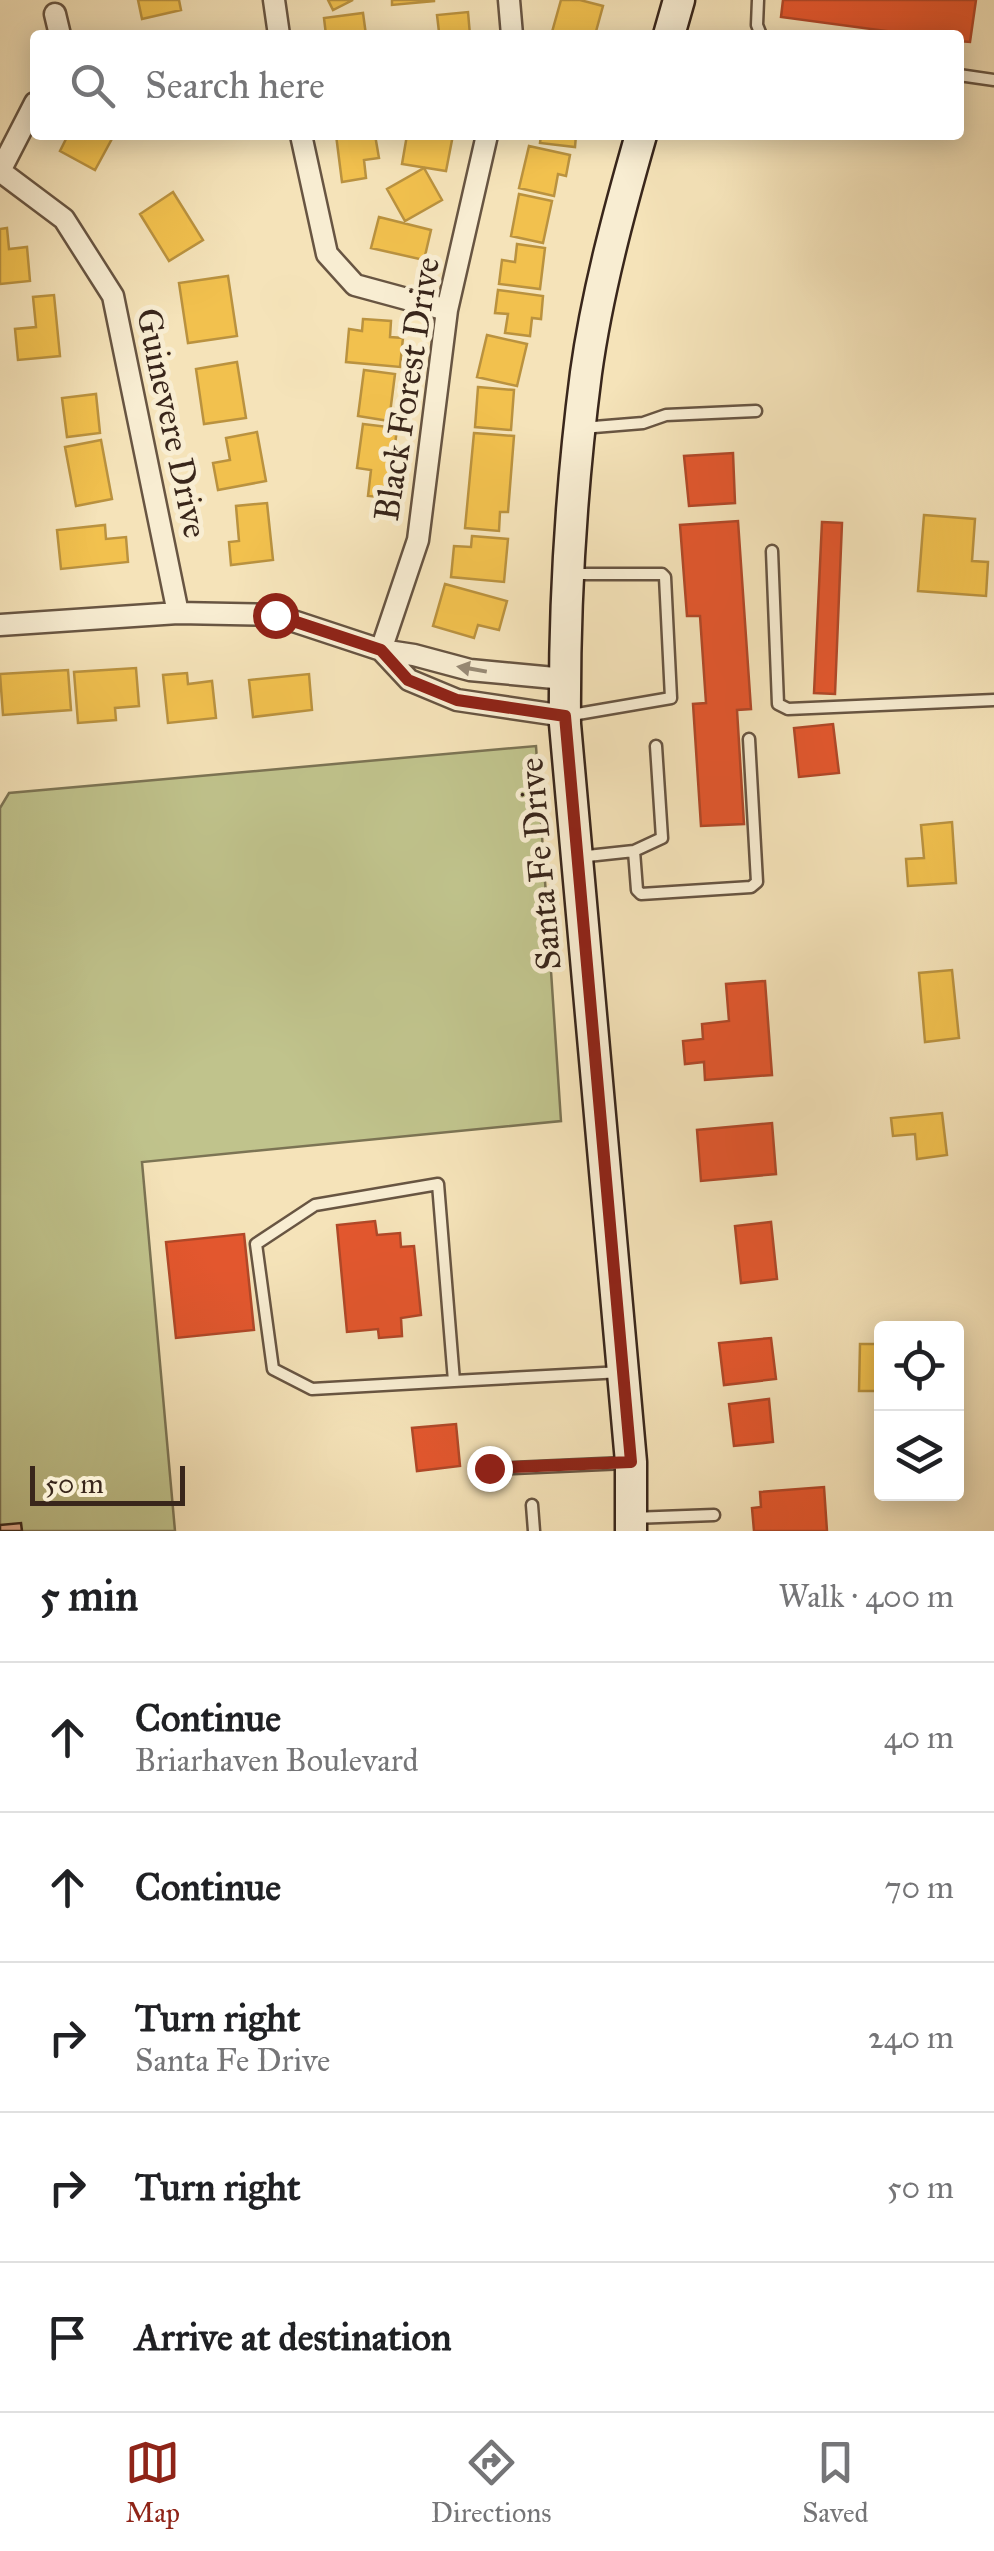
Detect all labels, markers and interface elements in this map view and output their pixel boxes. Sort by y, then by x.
search box [30,30,964,140]
icon: search [65,58,120,113]
text: Search here [145,62,325,108]
street label: Black Forest Drive [365,254,449,524]
street label: Guinevere Drive [127,304,217,542]
route start [253,593,299,639]
one-way arrow [456,661,487,676]
street label: Santa Fe Drive [509,756,571,972]
map controls [874,1321,964,1501]
button: locate [874,1321,964,1411]
button: layers [874,1411,964,1501]
route end [467,1446,513,1492]
scale bar [30,1461,185,1506]
text: 50 m [45,1466,104,1501]
text: 5 min [40,1570,138,1622]
text: Walk · 400 m [779,1577,954,1616]
text: Continue [135,1695,281,1741]
icon: ahead [40,1710,95,1765]
text: 40 m [884,1718,954,1757]
text: Briarhaven Boulevard [135,1741,419,1780]
icon: ahead [40,1860,95,1915]
text: Continue [135,1864,281,1910]
text: 70 m [885,1868,954,1907]
text: Turn right [135,1995,301,2041]
icon: right [40,2010,95,2065]
text: 240 m [868,2018,954,2057]
text: Santa Fe Drive [135,2041,330,2080]
icon: right [40,2160,95,2215]
text: Turn right [135,2164,301,2210]
text: 50 m [887,2168,954,2207]
icon: arrive [40,2310,95,2365]
text: Arrive at destination [135,2314,452,2360]
tab: Map [125,2435,180,2530]
tab: Directions [431,2435,552,2530]
tab: Saved [802,2435,869,2530]

